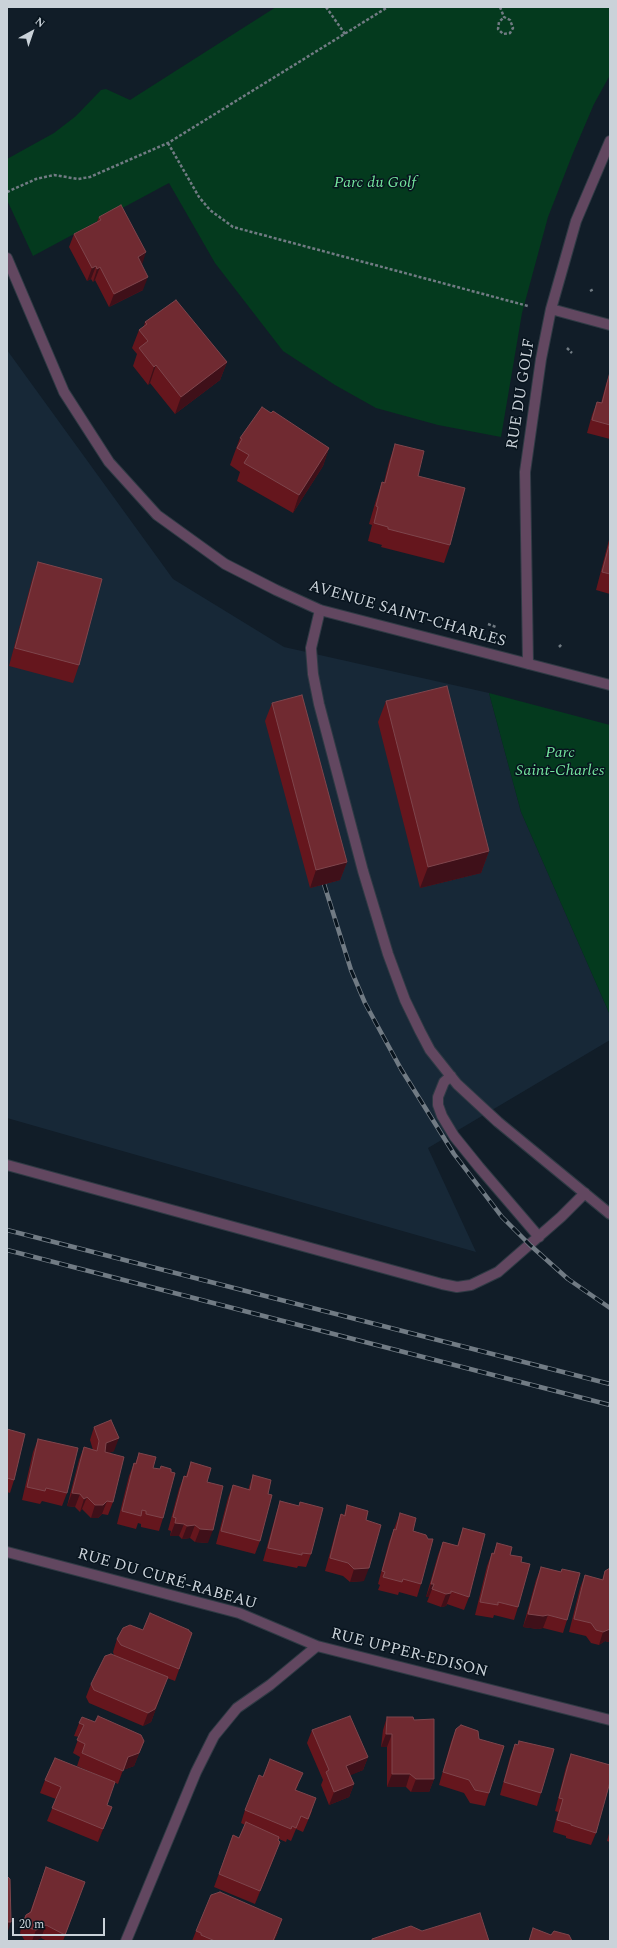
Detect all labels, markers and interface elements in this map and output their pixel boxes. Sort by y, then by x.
north arrow [12,12,52,52]
text: N [31,13,49,32]
park label: Parc du Golf [334,174,416,194]
street label: RUE DU GOLF [504,337,540,451]
street label: AVENUE SAINT-CHARLES [306,578,508,652]
park label: Parc Saint-Charles [516,744,604,782]
street label: RUE DU CURÉ-RABEAU [75,1545,259,1615]
street label: RUE UPPER-EDISON [329,1625,489,1683]
scale bar [14,1910,107,1936]
text: 20 m [19,1915,44,1934]

